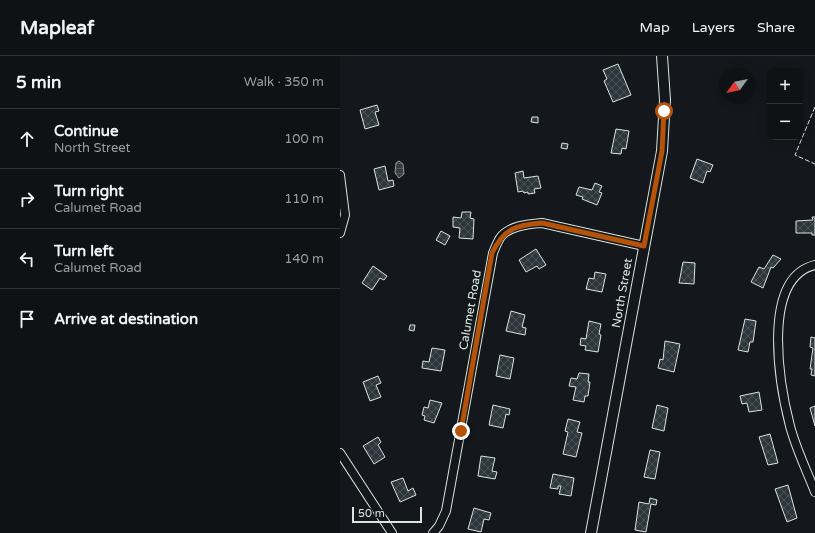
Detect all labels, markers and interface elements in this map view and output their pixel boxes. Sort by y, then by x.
text: Mapleaf [20,17,94,39]
text: Map [640,19,670,36]
text: Layers [692,19,735,36]
text: Share [757,19,795,36]
north arrow [719,68,755,104]
map controls [767,68,803,140]
button: + [767,68,803,104]
text: 5 min [16,72,61,93]
text: Walk · 350 m [244,74,324,90]
route start [655,102,673,120]
button: − [767,104,803,140]
text: Continue [54,122,118,140]
icon: ahead [16,128,38,150]
text: 100 m [284,131,324,147]
text: North Street [54,140,131,156]
text: Turn right [54,182,124,200]
icon: right [16,188,38,210]
text: 110 m [284,191,324,207]
text: Calumet Road [54,200,142,216]
text: Turn left [54,242,114,260]
icon: left [16,248,38,270]
text: 140 m [284,251,324,267]
street label: North Street [609,257,635,329]
text: Calumet Road [54,260,142,276]
street label: Calumet Road [456,269,484,351]
icon: arrive [16,308,38,330]
text: Arrive at destination [54,310,198,328]
route end [452,422,470,440]
scale bar [352,505,422,524]
text: 50 m [358,507,385,520]

